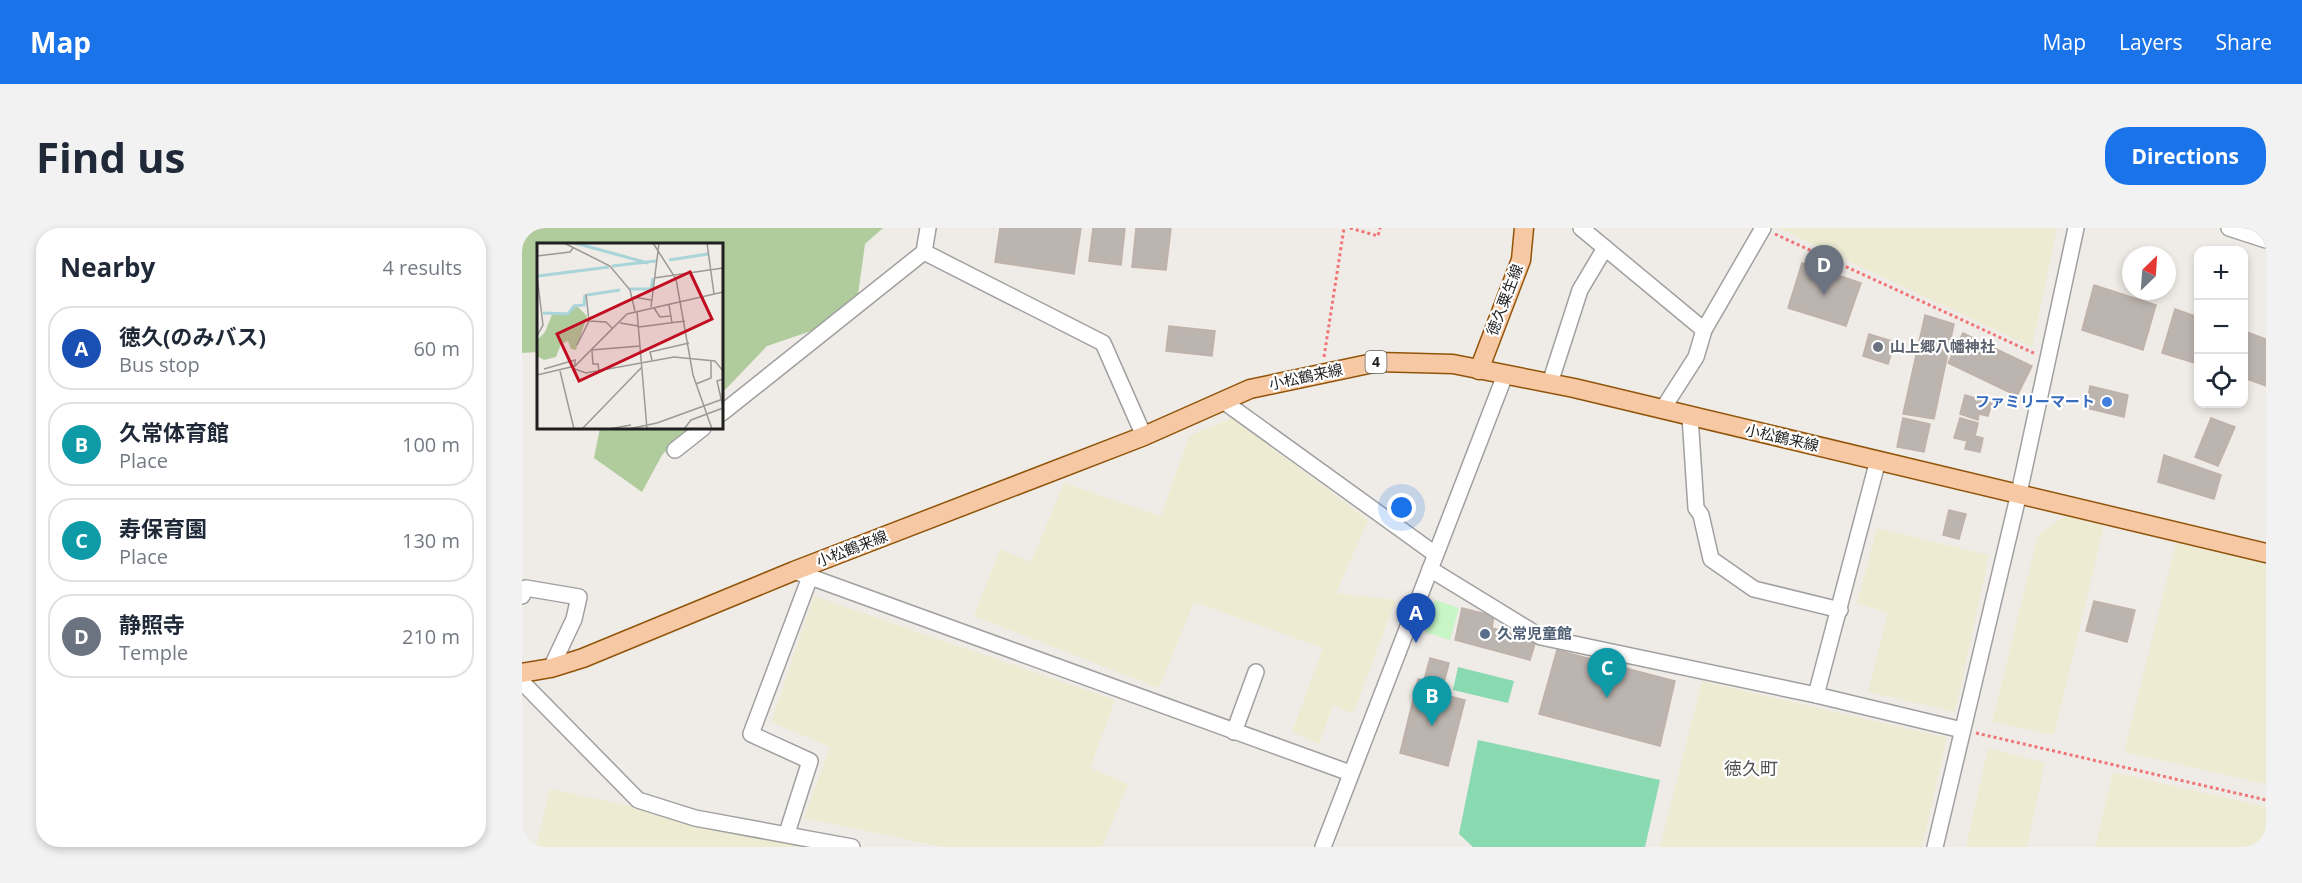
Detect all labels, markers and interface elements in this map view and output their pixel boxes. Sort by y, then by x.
text: Map [30,23,91,61]
text: Map [2043,28,2086,56]
text: Layers [2119,28,2183,56]
text: Share [2216,28,2272,56]
button: Directions [2105,127,2266,185]
text: Find us [36,128,185,185]
inset map [537,243,723,429]
pin: D [1804,245,1844,295]
north arrow [2122,246,2176,300]
map controls [2194,246,2248,408]
button: + [2194,246,2248,300]
text: Nearby [60,249,155,285]
text: 4 results [382,254,462,281]
street label: 徳久粟生線 [1481,261,1527,338]
button: − [2194,300,2248,354]
text: 徳久(のみバス) [119,321,266,351]
text: A [75,335,88,362]
text: 60 m [413,335,460,362]
place label: 山上郷八幡神社 [1890,336,1995,356]
marker: 山上郷八幡神社 [1871,340,1885,354]
text: Bus stop [119,351,200,378]
road number: 4 [1366,351,1386,373]
button: locate [2194,354,2248,408]
street label: 小松鶴来線 [1267,358,1345,394]
place label: ファミリーマート [1975,391,2095,411]
marker: ファミリーマート [2100,395,2114,409]
text: 久常体育館 [119,417,229,447]
street label: 小松鶴来線 [1743,419,1821,455]
text: B [75,431,88,458]
text: 100 m [402,431,460,458]
text: Place [119,447,168,474]
your location [1387,493,1416,522]
text: 寿保育園 [119,513,207,543]
street label: 小松鶴来線 [813,525,890,571]
text: C [75,527,88,554]
text: 130 m [402,527,460,554]
text: Place [119,543,168,570]
pin: A [1396,594,1436,643]
text: 静照寺 [119,609,185,639]
text: D [74,623,89,650]
text: 210 m [402,623,460,650]
place label: 久常児童館 [1497,623,1572,643]
marker: 久常児童館 [1478,627,1492,641]
text: Temple [119,639,188,666]
pin: C [1588,648,1626,698]
pin: B [1412,676,1452,726]
district label: 徳久町 [1724,756,1778,780]

